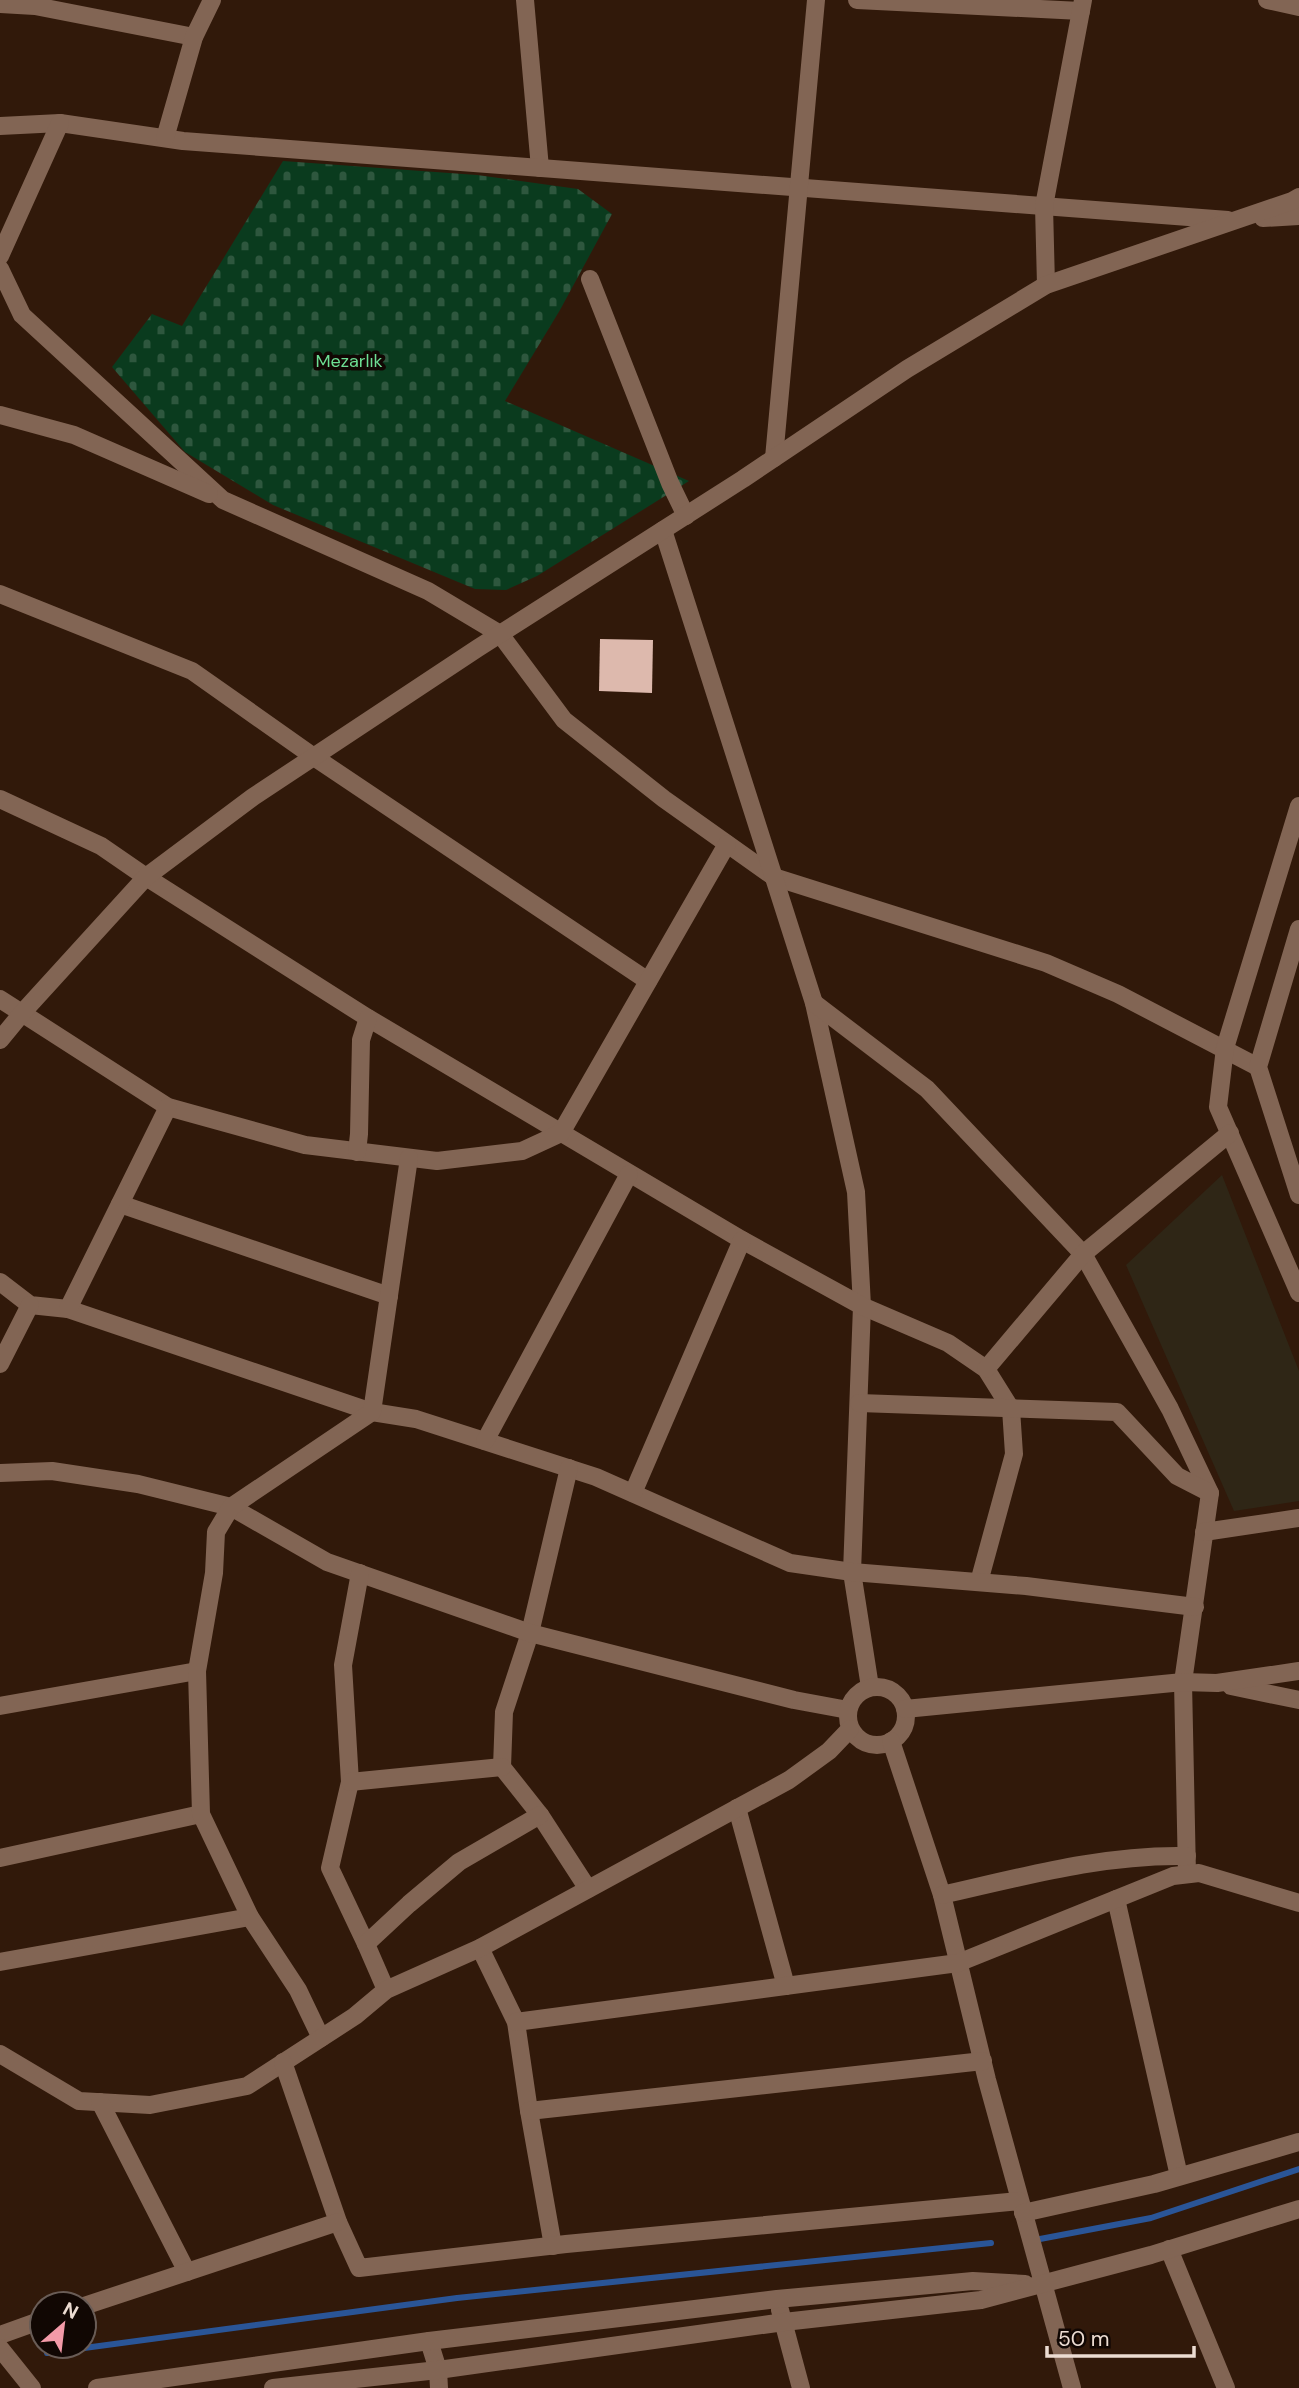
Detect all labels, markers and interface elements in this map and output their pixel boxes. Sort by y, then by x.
park label: Mezarlık [315,349,383,373]
north arrow [28,2290,98,2360]
text: N [59,2296,83,2325]
scale bar [1047,2314,1194,2358]
text: 50 m [1058,2325,1109,2353]

